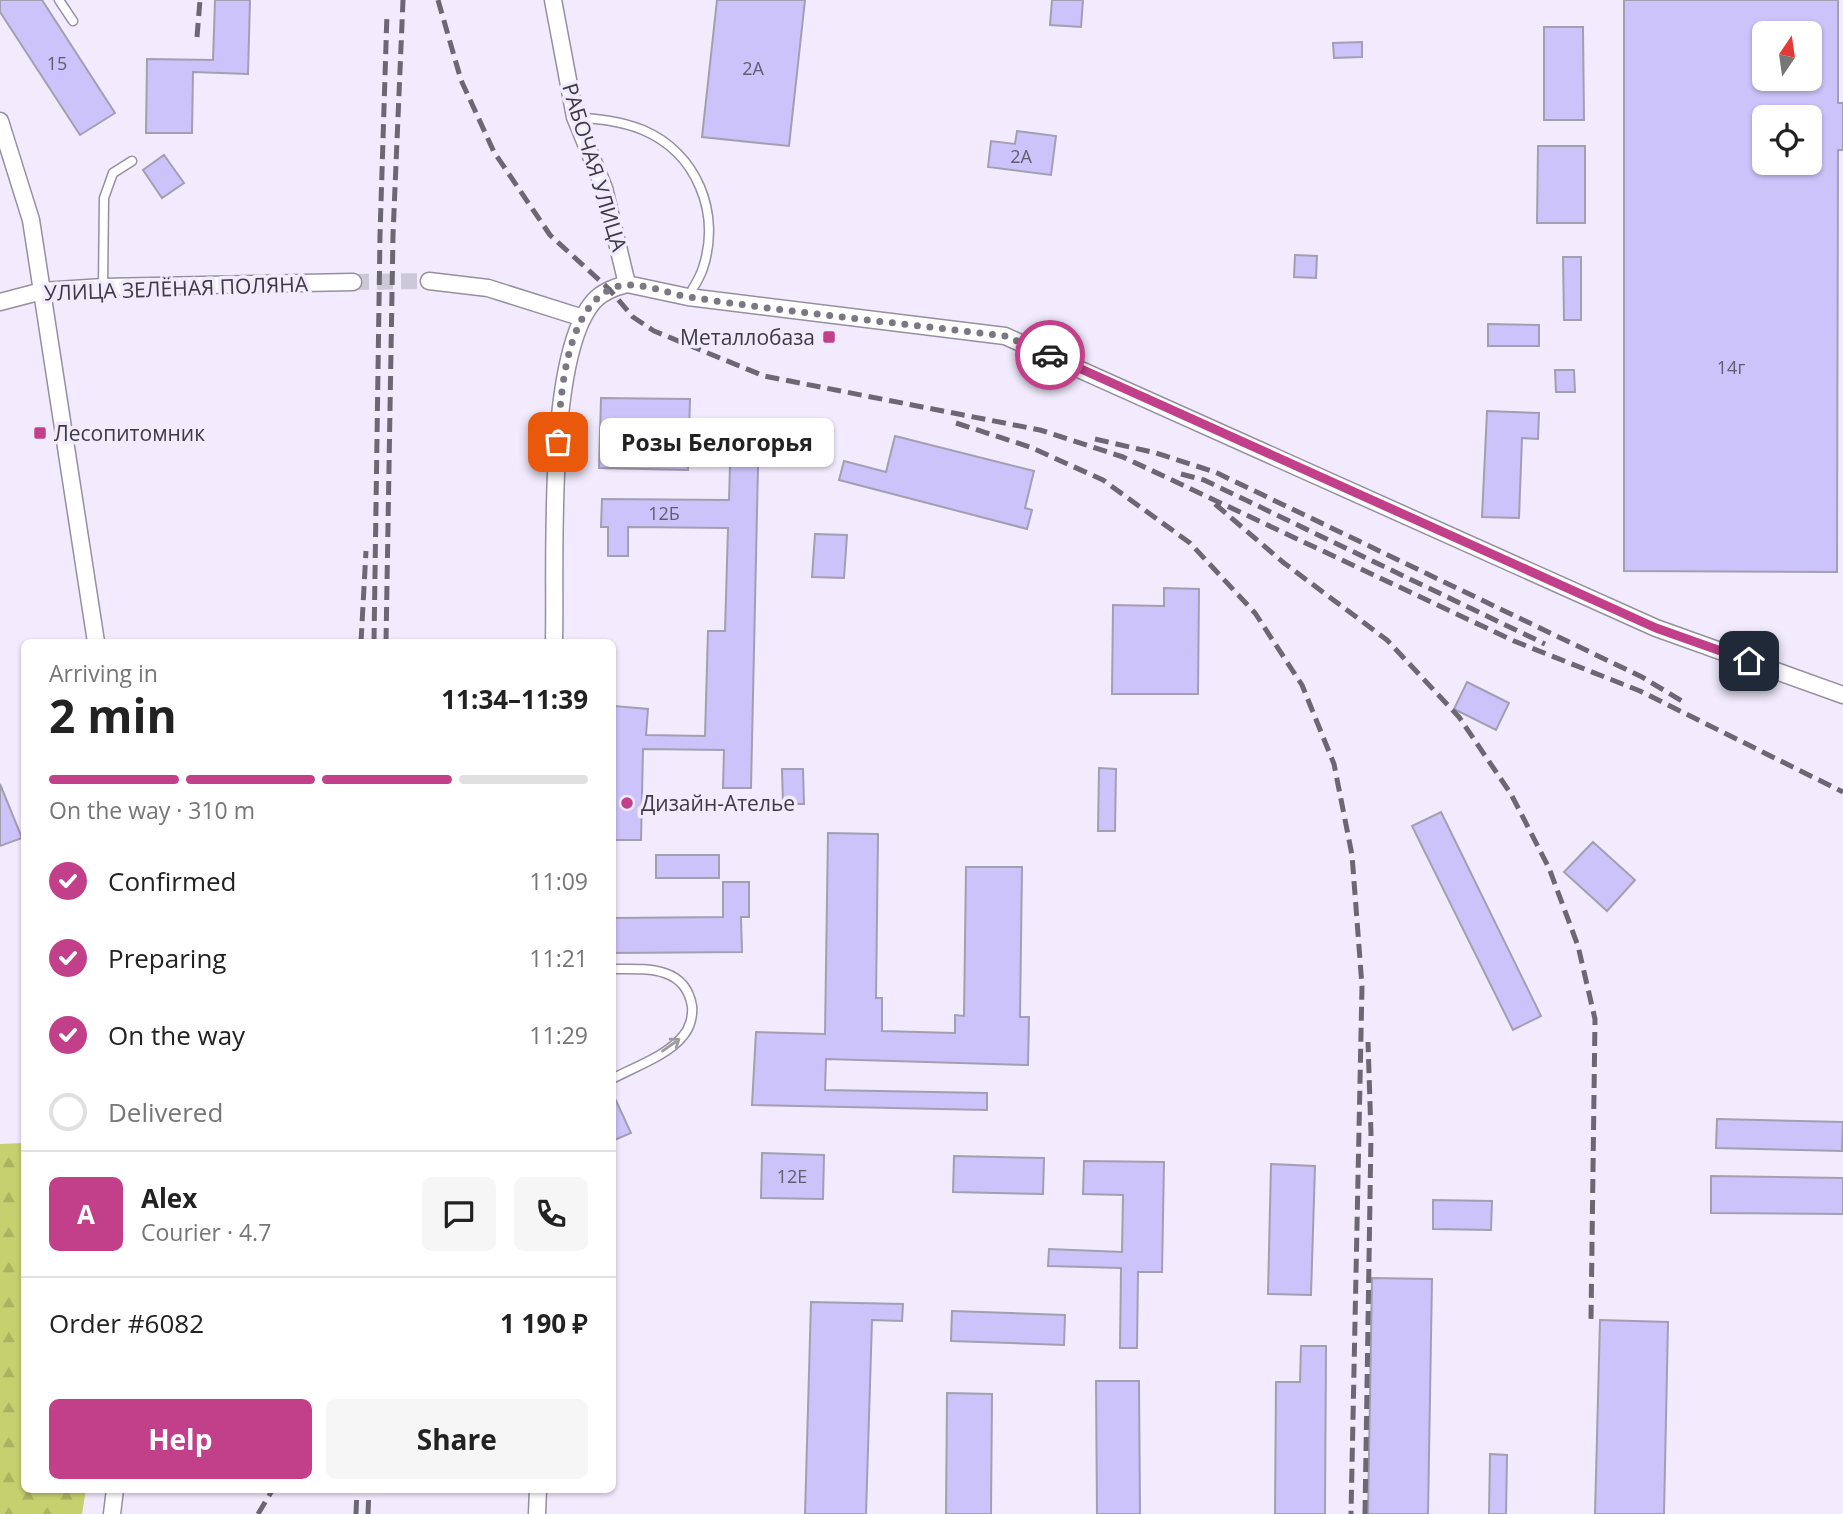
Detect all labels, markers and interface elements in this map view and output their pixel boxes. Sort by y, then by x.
north arrow [1752,21,1822,91]
map controls [1752,21,1822,175]
house number: 15 [47,51,67,75]
house number: 2А [742,56,764,80]
street label: РАБОЧАЯ УЛИЦА [556,80,634,255]
button: locate [1752,105,1822,175]
house number: 2А [1010,144,1032,168]
street label: УЛИЦА ЗЕЛЁНАЯ ПОЛЯНА [43,269,309,307]
courier [1015,320,1085,390]
place label: Металлобаза [680,323,815,351]
marker: Металлобаза [821,329,837,345]
icon: car [1031,336,1069,374]
house number: 14г [1717,355,1745,379]
pin [528,412,588,472]
callout: Розы Белогорья [600,418,834,466]
place label: Лесопитомник [54,419,205,447]
icon: bag [539,423,577,461]
marker: Лесопитомник [32,425,48,441]
text: Розы Белогорья [621,426,813,458]
house number: 12Б [648,501,680,525]
pin [1719,631,1779,691]
icon: home [1730,642,1768,680]
text: Arriving in [49,657,158,689]
text: 11:34–11:39 [441,681,588,717]
text: 2 min [49,684,177,746]
place label: Дизайн-Ателье [641,789,795,817]
text: On the way · 310 m [49,794,255,826]
marker: Дизайн-Ателье [619,795,635,811]
icon: check [49,862,87,900]
text: Confirmed [108,863,236,899]
text: 11:09 [529,865,588,897]
icon: check [49,939,87,977]
text: Preparing [108,940,226,976]
text: 11:21 [529,942,588,974]
icon: check [49,1016,87,1054]
text: On the way [108,1017,245,1053]
text: 11:29 [529,1019,588,1051]
one-way arrow [661,1038,680,1052]
text: Delivered [108,1094,223,1130]
house number: 12Е [777,1164,807,1188]
button: chat [422,1177,496,1251]
button: phone [514,1177,588,1251]
text: Alex [141,1180,197,1216]
text: A [77,1196,95,1232]
text: Courier · 4.7 [141,1216,271,1248]
text: Order #6082 [49,1305,204,1341]
text: 1 190 ₽ [500,1305,588,1341]
button: Help [49,1399,312,1479]
button: Share [326,1399,588,1479]

